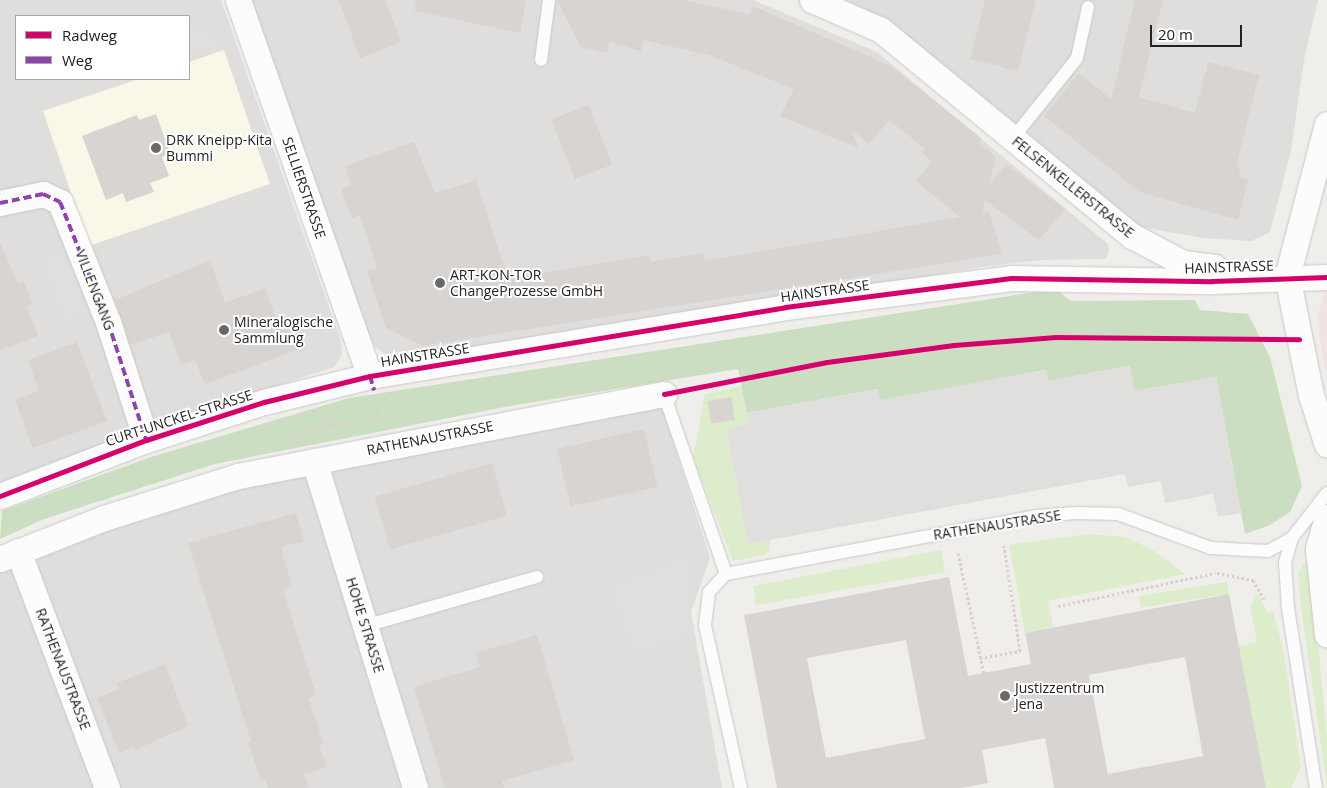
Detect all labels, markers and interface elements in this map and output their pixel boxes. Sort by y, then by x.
legend [15,15,190,80]
scale bar [1152,15,1244,47]
text: 20 m [1158,24,1193,44]
text: Radweg [62,25,117,45]
text: Weg [62,50,92,70]
place label: DRK Kneipp-Kita Bummi [166,132,272,164]
street label: FELSENKELLERSTRASSE [1009,133,1137,241]
street label: SELLIERSTRASSE [279,135,329,241]
marker: DRK Kneipp-Kita Bummi [150,142,162,154]
street label: VILLENGANG [72,247,118,333]
street label: HAINSTRASSE [1184,257,1274,277]
place label: ART-KON-TOR ChangeProzesse GmbH [450,267,603,300]
street label: HAINSTRASSE [779,276,871,306]
marker: ART-KON-TOR ChangeProzesse GmbH [434,277,446,289]
place label: Mineralogische Sammlung [234,314,333,347]
marker: Mineralogische Sammlung [218,324,230,336]
street label: HAINSTRASSE [379,340,471,370]
street label: CURT-UNCKEL-STRASSE [103,386,255,450]
street label: RATHENAUSTRASSE [365,417,495,459]
street label: RATHENAUSTRASSE [932,507,1062,543]
street label: HOHE STRASSE [342,575,388,675]
street label: RATHENAUSTRASSE [32,606,94,732]
place label: Justizzentrum Jena [1015,680,1104,712]
marker: Justizzentrum Jena [999,690,1011,702]

